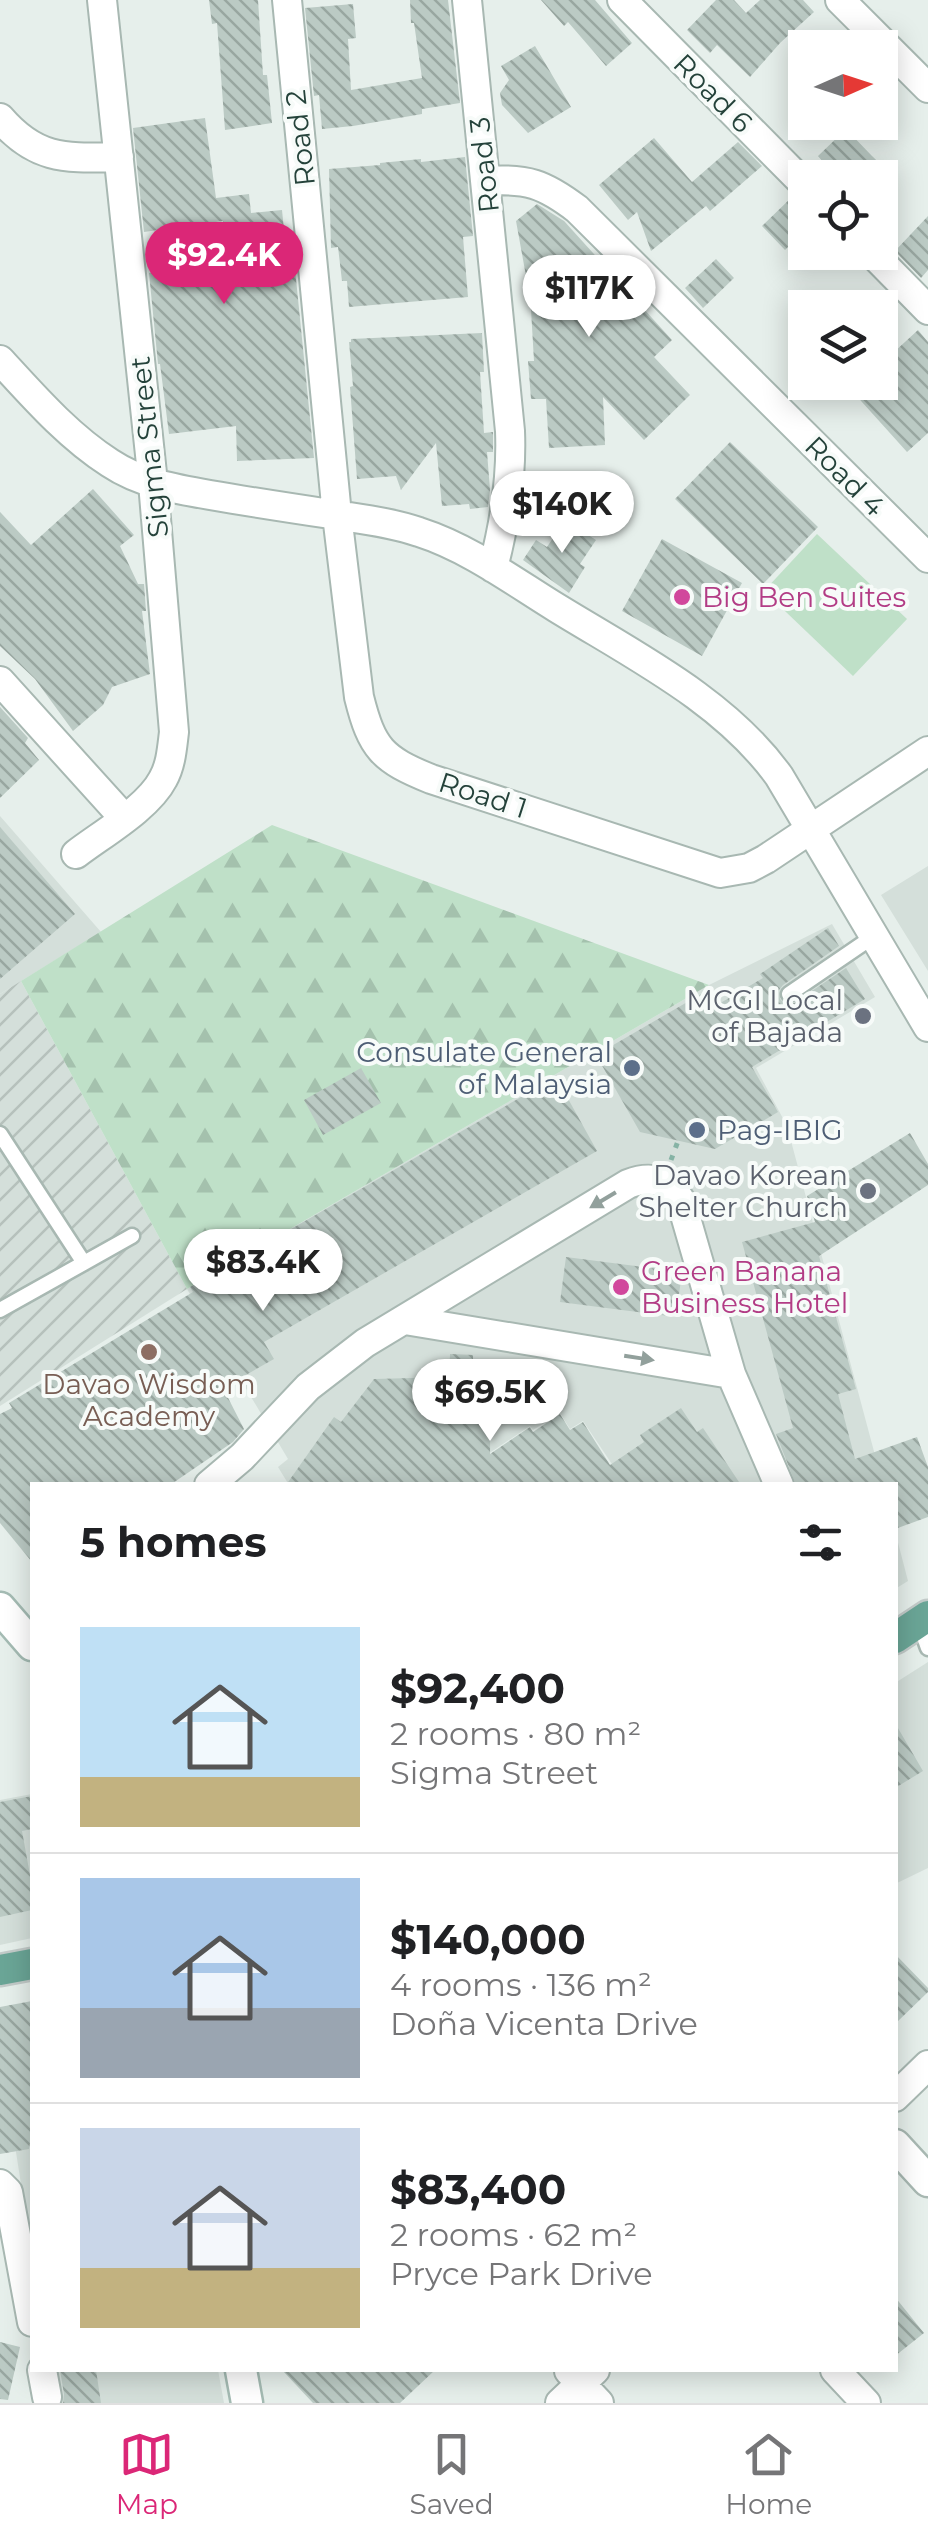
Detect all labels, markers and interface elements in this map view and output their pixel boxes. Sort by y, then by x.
north arrow [788,30,898,140]
map controls [788,30,898,400]
street label: Road 6 [666,46,760,140]
street label: Road 2 [278,88,322,188]
street label: Road 3 [462,115,506,215]
button: locate [788,160,898,270]
pin: $92.4K [143,222,305,307]
text: $92.4K [167,235,281,274]
pin: $117K [519,255,659,340]
text: $117K [545,268,633,307]
button: layers [788,290,898,400]
street label: Sigma Street [123,355,175,539]
street label: Road 4 [798,429,892,523]
pin: $140K [492,471,632,556]
text: $140K [512,484,612,523]
place label: Big Ben Suites [702,580,906,614]
marker: Big Ben Suites [671,586,693,608]
street label: Road 1 [435,765,531,825]
place label: MCGI Local of Bajada [686,983,843,1049]
marker: MCGI Local of Bajada [852,1005,874,1027]
place label: Consulate General of Malaysia [356,1035,612,1101]
marker: Consulate General of Malaysia [621,1057,643,1079]
place label: Pag-IBIG [717,1113,843,1147]
marker: Pag-IBIG [686,1119,708,1141]
place label: Davao Korean Shelter Church [638,1158,848,1224]
marker: Davao Korean Shelter Church [857,1180,879,1202]
one-way arrow [589,1191,617,1208]
pin: $83.4K [182,1229,344,1314]
text: $83.4K [206,1242,320,1281]
place label: Green Banana Business Hotel [641,1254,848,1320]
marker: Green Banana Business Hotel [610,1276,632,1298]
marker: Davao Wisdom Academy [138,1341,160,1363]
one-way arrow [624,1351,656,1367]
pin: $69.5K [409,1359,571,1444]
place label: Davao Wisdom Academy [42,1367,256,1433]
text: $69.5K [434,1372,546,1411]
icon: filters [793,1515,848,1570]
text: 5 homes [80,1516,267,1568]
text: $92,400 [390,1662,565,1714]
icon: home [160,1667,280,1787]
text: 2 rooms · 80 m² [390,1714,641,1753]
text: Sigma Street [390,1753,598,1792]
text: $140,000 [390,1913,586,1965]
icon: home [160,1918,280,2038]
text: 4 rooms · 136 m² [390,1965,652,2004]
text: Doña Vicenta Drive [390,2004,698,2043]
text: $83,400 [390,2163,566,2215]
icon: home [160,2168,280,2288]
text: 2 rooms · 62 m² [390,2215,637,2254]
text: Pryce Park Drive [390,2254,652,2293]
tab: Map [116,2427,178,2521]
tab: Saved [410,2427,494,2521]
tab: Home [725,2427,812,2521]

